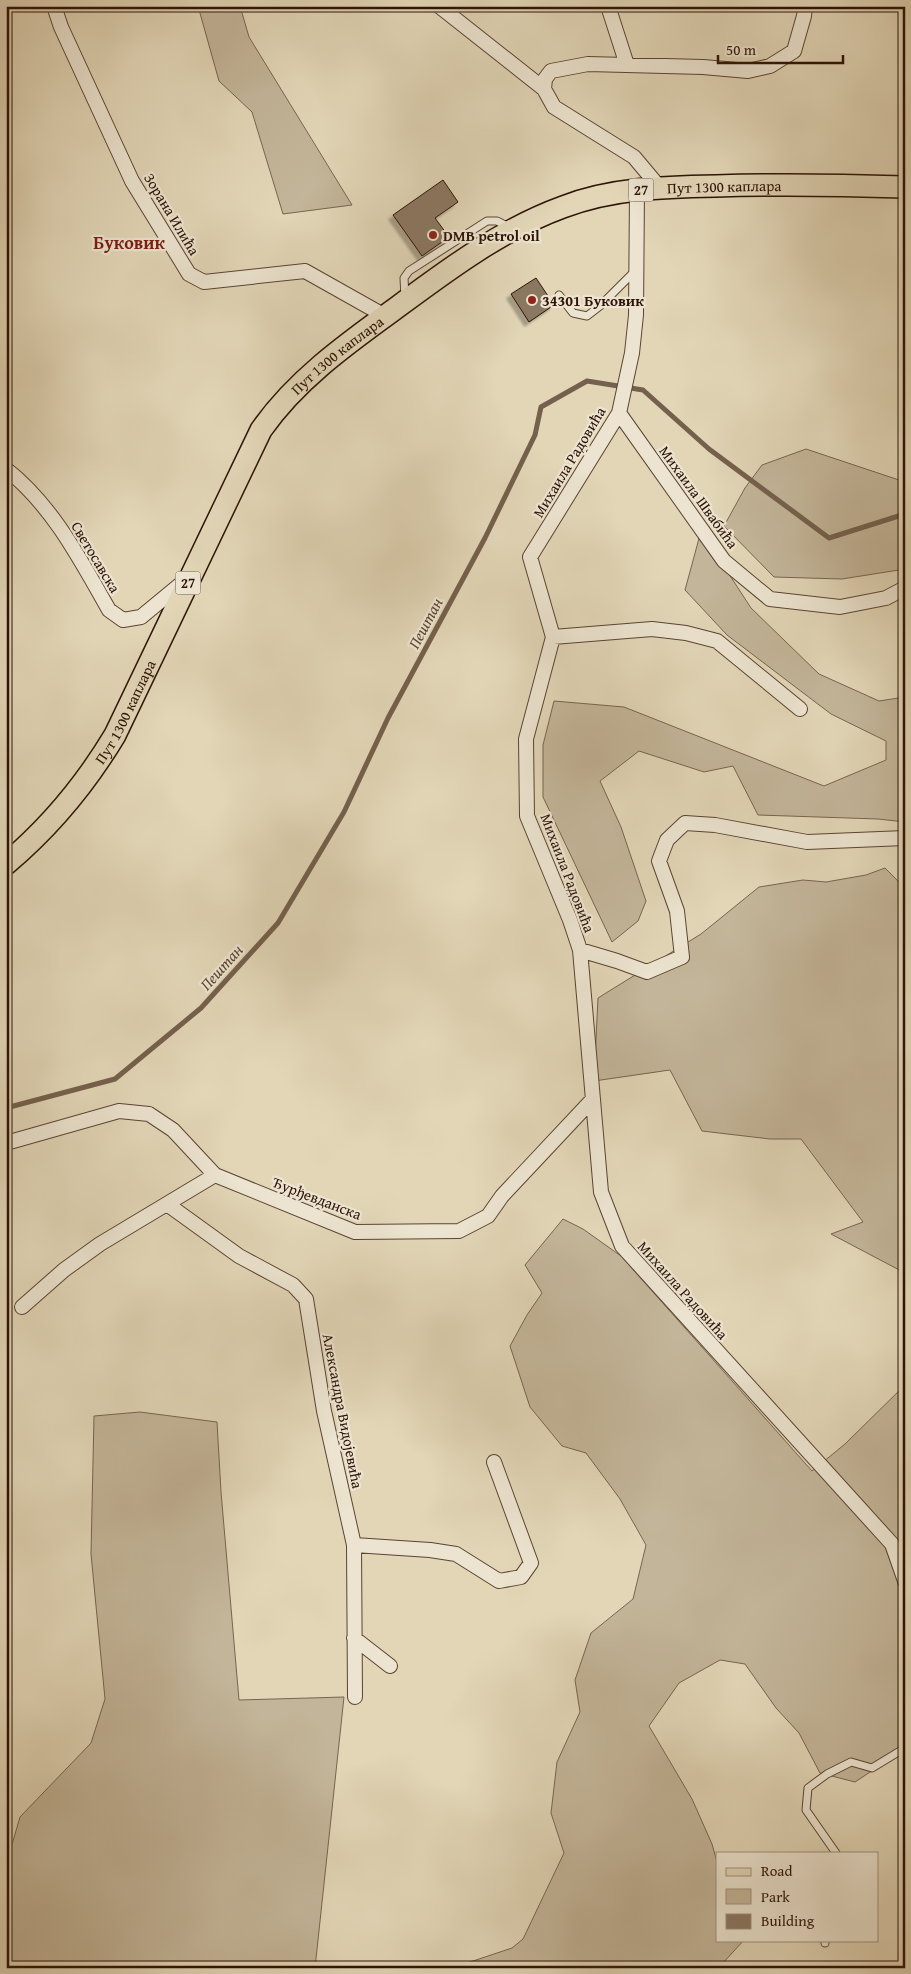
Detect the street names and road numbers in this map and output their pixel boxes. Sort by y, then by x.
street label: Зорана Илића [139,169,205,260]
street label: Пут 1300 каплара [667,174,782,198]
road number: 27 [628,178,654,202]
street label: Пут 1300 каплара [286,310,388,399]
street label: Михаила Радовића [528,402,611,521]
street label: Михаила Швабића [655,441,744,553]
street label: Светосавска [66,517,126,597]
road number: 27 [176,572,200,594]
street label: Пут 1300 каплара [89,655,160,768]
street label: Михаила Радовића [536,810,601,936]
street label: Ђурђевданска [269,1171,365,1225]
street label: Михаила Радовића [633,1236,733,1344]
street label: Александра Видојевића [318,1332,368,1491]

